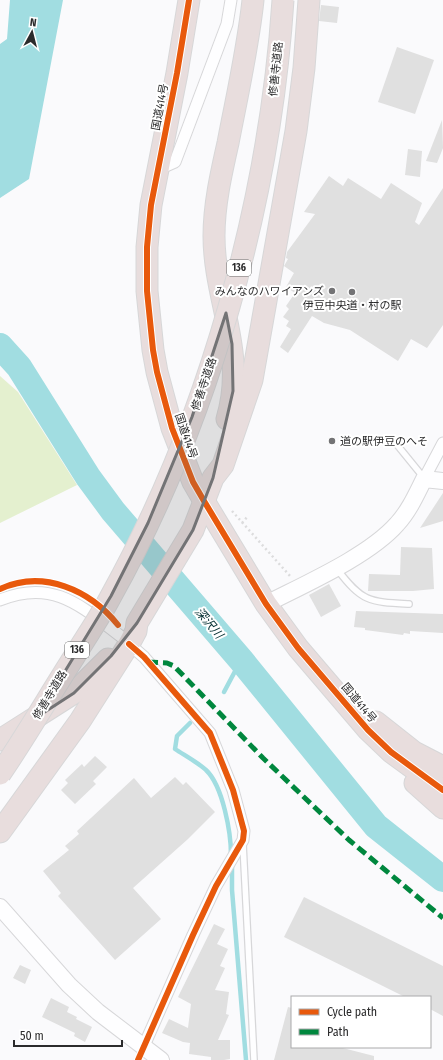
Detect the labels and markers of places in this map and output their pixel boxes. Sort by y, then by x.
place label: みんなのハワイアンズ [215,285,324,298]
marker: みんなのハワイアンズ [327,286,337,296]
marker: 伊豆中央道・村の駅 [347,287,357,297]
place label: 伊豆中央道・村の駅 [303,299,402,312]
place label: 道の駅伊豆のへそ [340,435,428,448]
marker: 道の駅伊豆のへそ [327,436,337,446]

